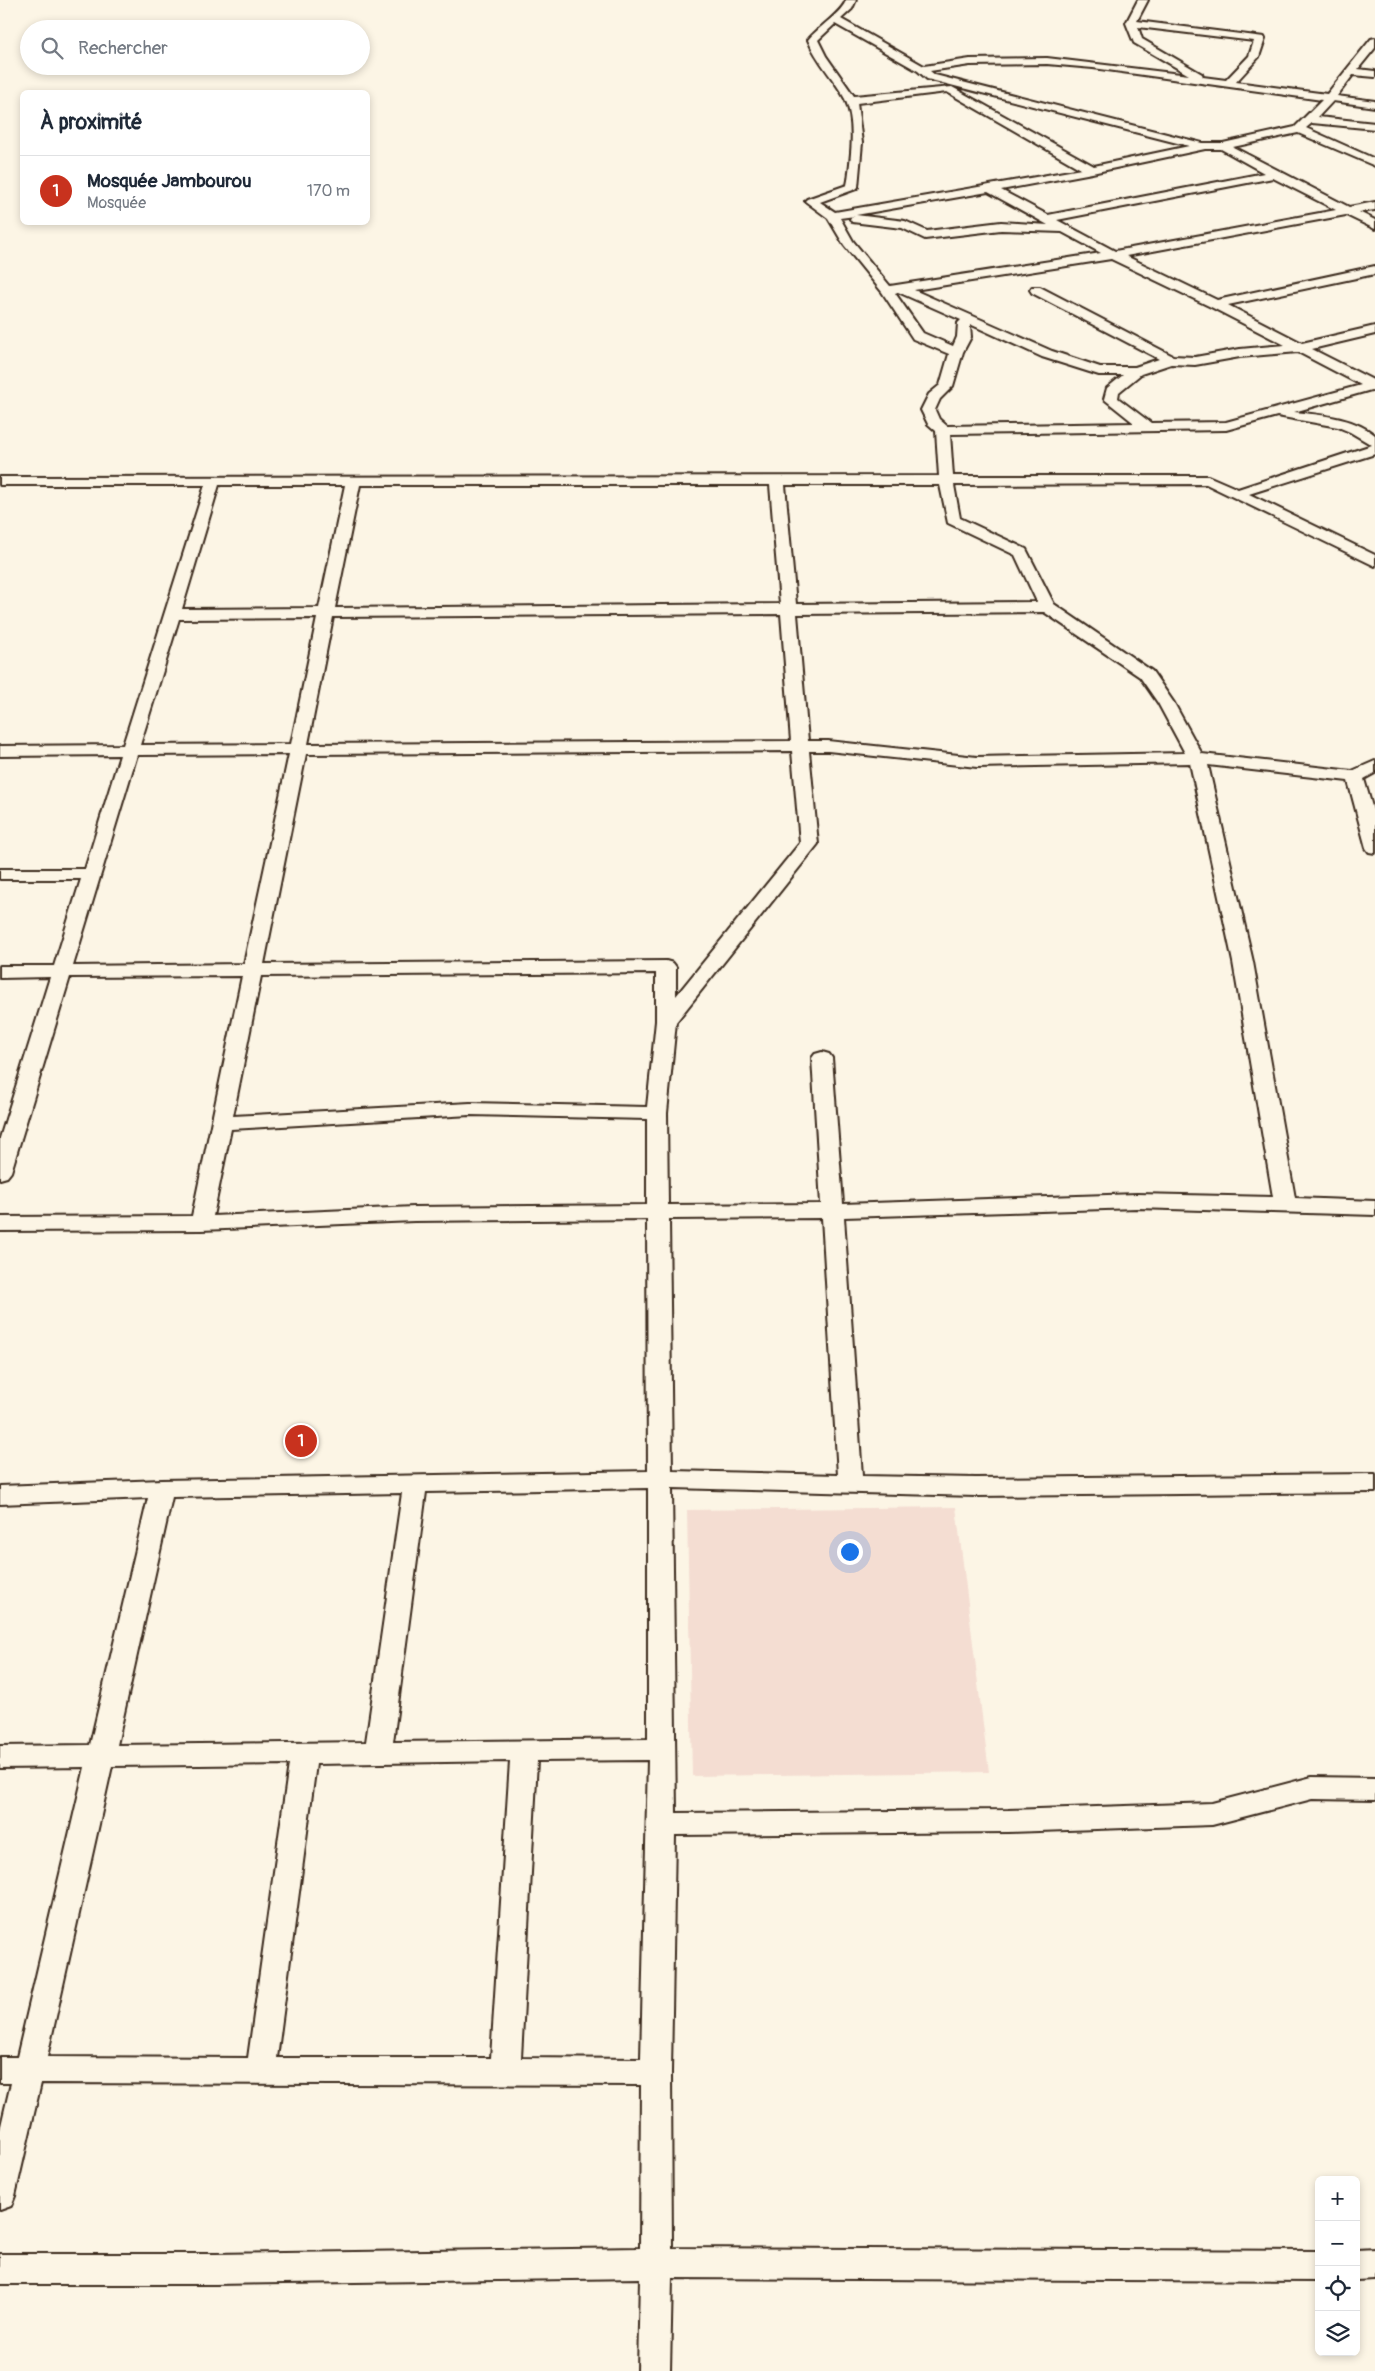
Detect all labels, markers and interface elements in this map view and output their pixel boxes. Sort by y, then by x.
search box [20,20,370,75]
icon: search [38,34,66,62]
text: Rechercher [78,36,168,60]
text: À proximité [40,109,143,136]
text: Mosquée Jambourou [87,169,251,193]
text: 1 [53,181,59,201]
text: 170 m [307,181,350,201]
text: Mosquée [87,193,146,213]
pin: 1 [285,1422,317,1460]
your location [837,1539,863,1565]
map controls [1315,2176,1360,2356]
button: + [1315,2176,1360,2221]
button: − [1315,2221,1360,2266]
button: locate [1315,2266,1360,2311]
button: layers [1315,2311,1360,2356]

